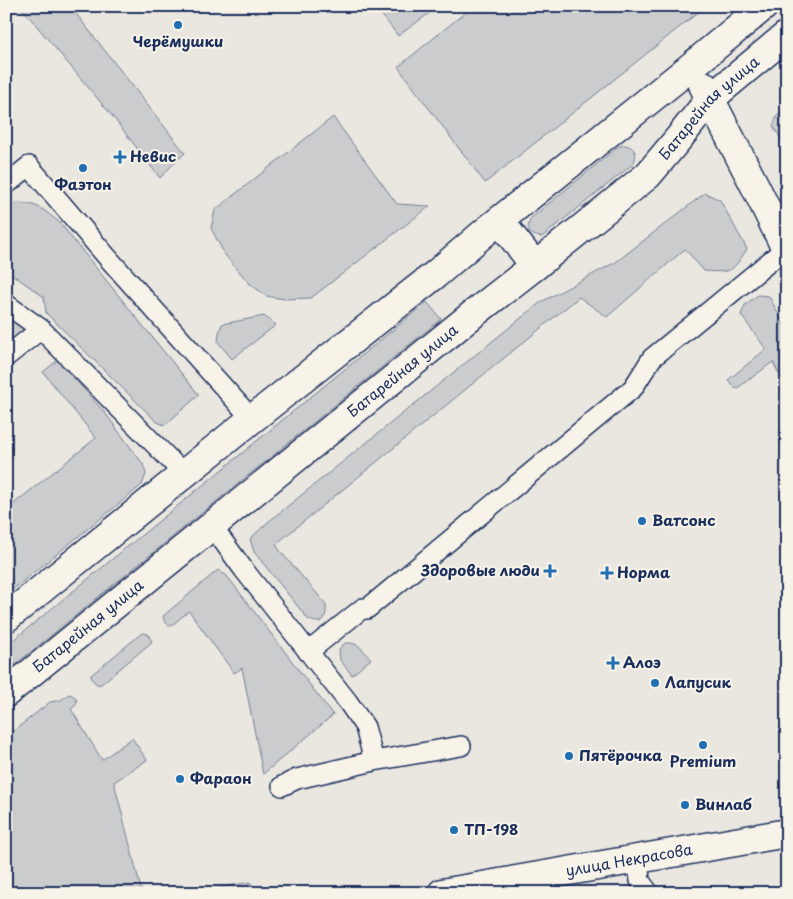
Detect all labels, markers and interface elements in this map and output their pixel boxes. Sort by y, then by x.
marker: Черёмушки [172,19,184,31]
place label: Черёмушки [133,29,223,52]
street label: Батарейная улица [653,49,764,164]
place label: Невис [130,144,176,167]
marker: Невис [114,151,126,163]
marker: Фаэтон [77,162,89,174]
place label: Фаэтон [54,172,112,195]
street label: Батарейная улица [342,318,463,422]
place label: Ватсонс [652,508,716,531]
marker: Ватсонс [636,515,648,527]
place label: Здоровые люди [420,558,540,581]
place label: Норма [617,560,671,583]
marker: Здоровые люди [544,565,556,577]
marker: Норма [601,567,613,579]
street label: Батарейная улица [27,573,148,677]
place label: Алоэ [623,650,661,673]
marker: Алоэ [607,657,619,669]
place label: Лапусик [665,670,732,693]
marker: Лапусик [649,677,661,689]
marker: Premium [697,739,709,751]
place label: Пятёрочка [579,743,663,766]
place label: Premium [670,749,736,772]
marker: Пятёрочка [563,750,575,762]
place label: Фараон [190,766,252,789]
marker: Фараон [174,773,186,785]
place label: Винлаб [695,792,752,815]
marker: Винлаб [679,799,691,811]
place label: ТП-198 [464,817,519,840]
marker: ТП-198 [448,824,460,836]
street label: улица Некрасова [564,837,695,881]

